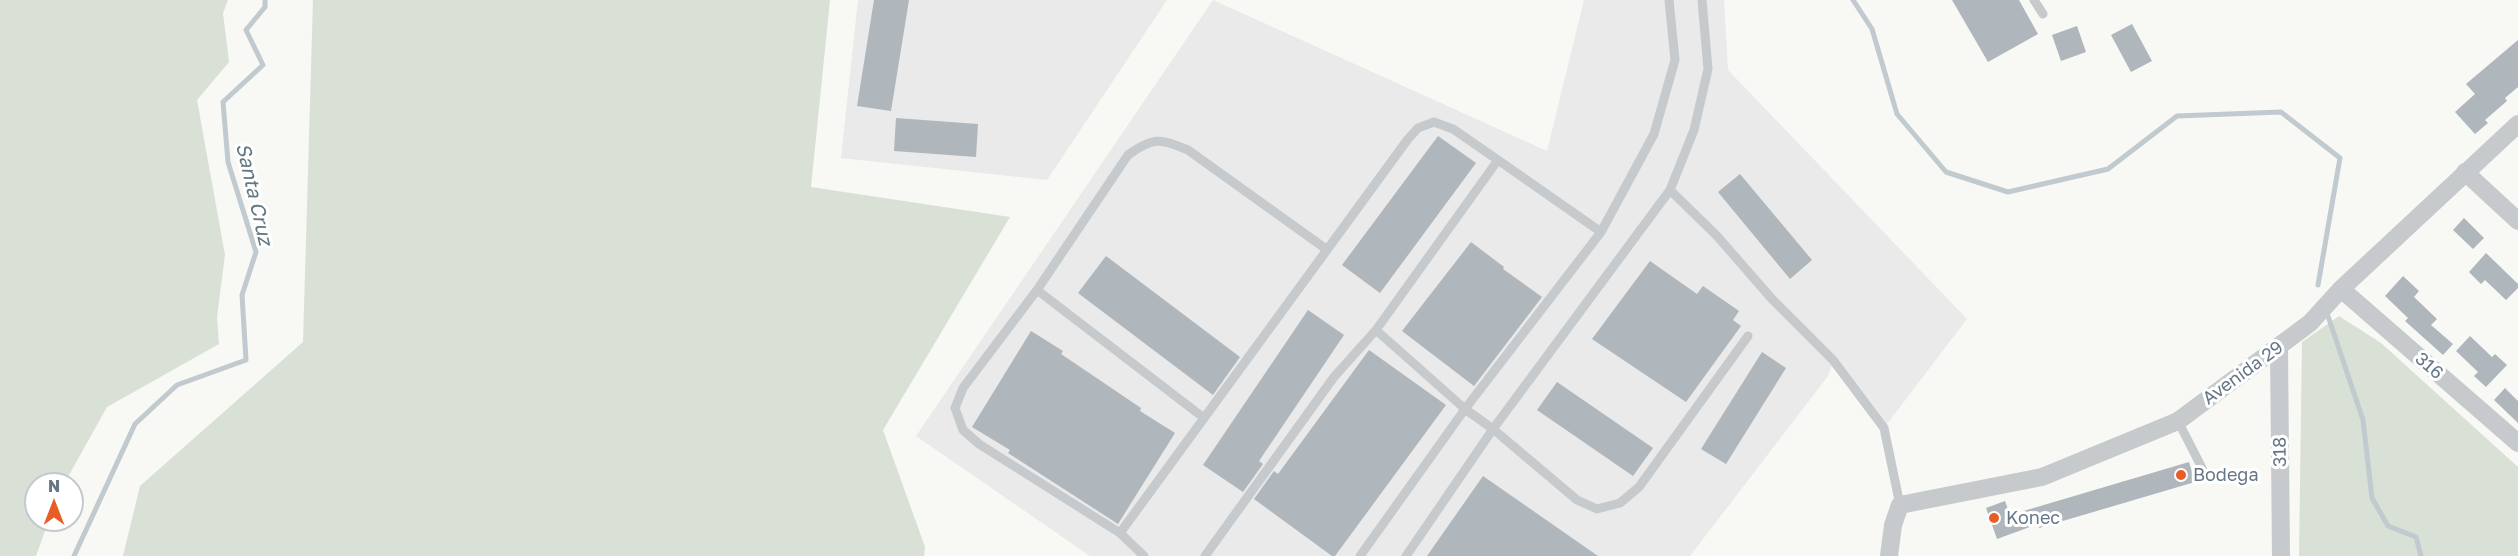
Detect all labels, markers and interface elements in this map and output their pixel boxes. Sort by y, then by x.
water label: Santa Cruz [231,141,277,247]
street label: Avenida 29 [2199,337,2287,409]
street label: 316 [2411,348,2447,384]
street label: 318 [2269,437,2291,467]
place label: Bodega [2193,464,2259,486]
marker: Bodega [2174,468,2188,482]
north arrow [24,472,84,532]
text: N [48,476,60,496]
place label: Konec [2006,507,2060,529]
marker: Konec [1987,511,2001,525]

